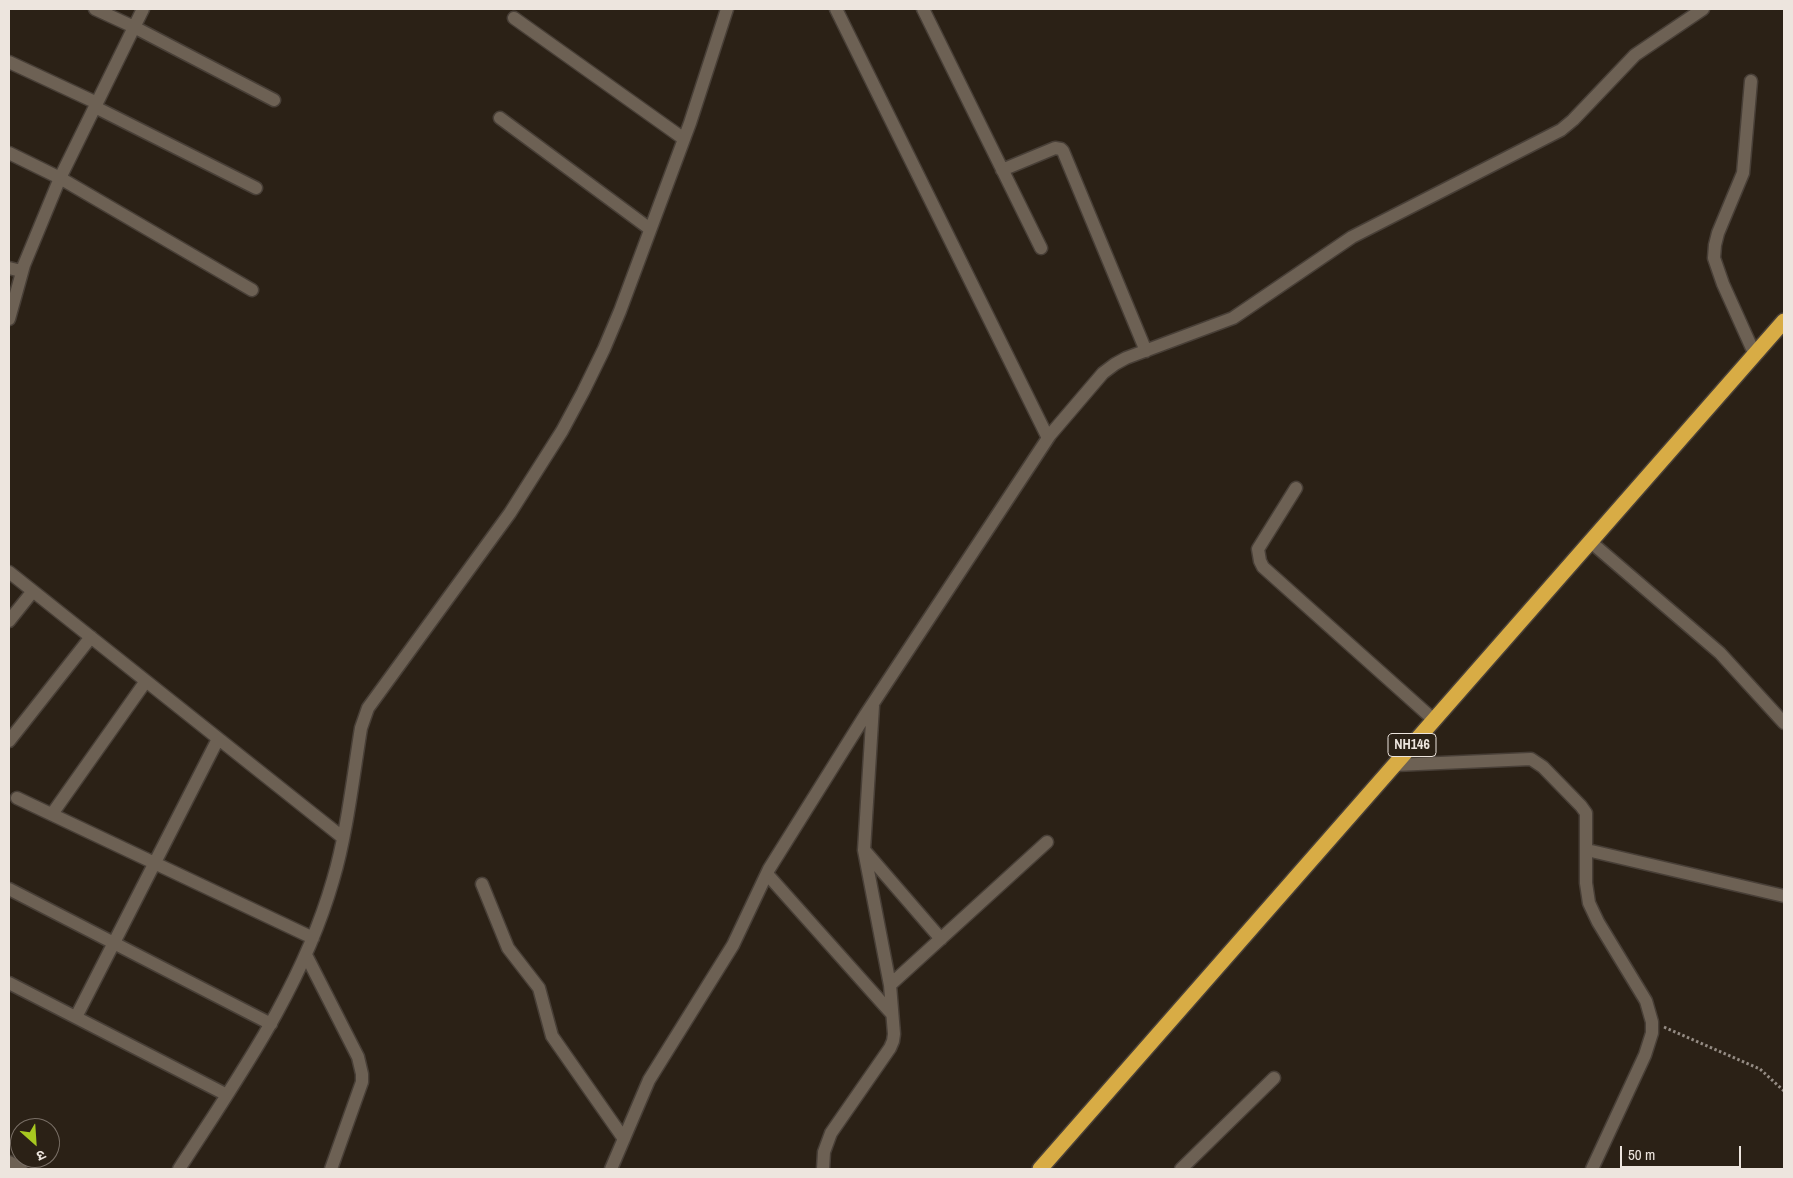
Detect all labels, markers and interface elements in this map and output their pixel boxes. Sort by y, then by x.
road number: NH146 [1388,734,1436,756]
north arrow [10,1118,60,1168]
scale bar [1623,1136,1744,1168]
text: 50 m [1628,1144,1655,1165]
text: उ [34,1146,49,1165]

